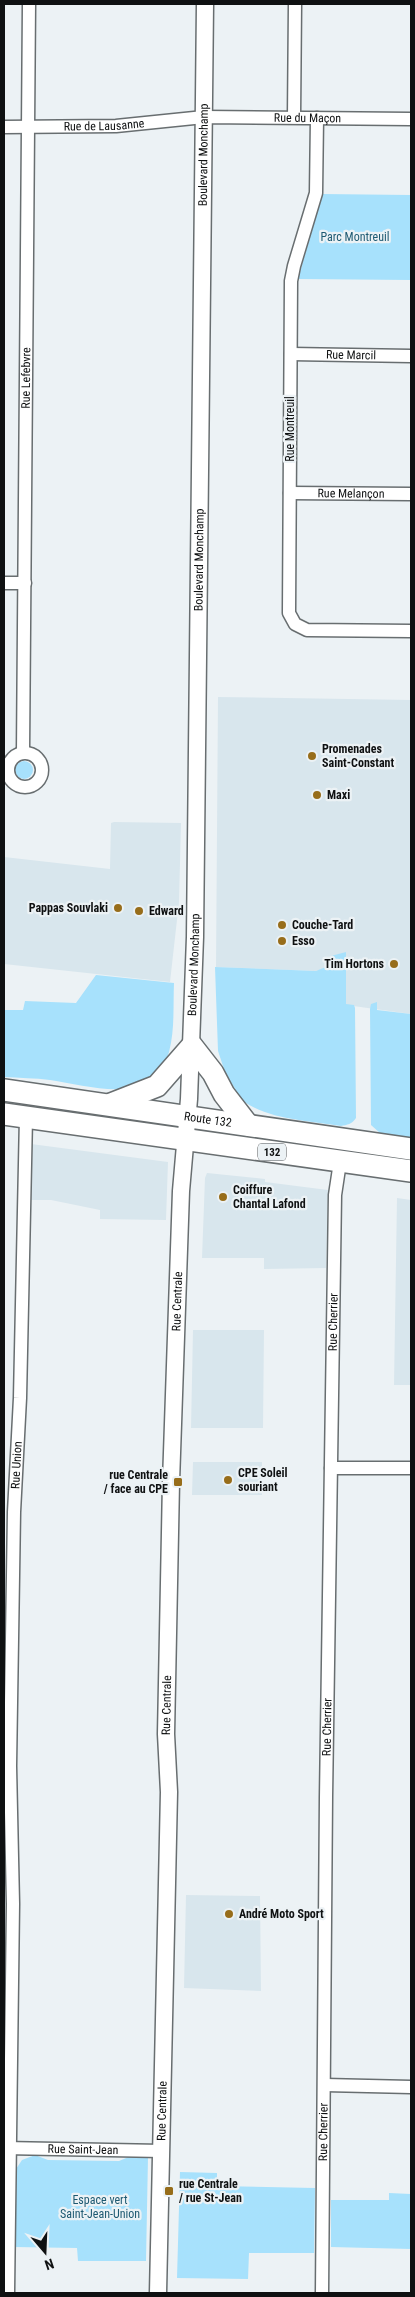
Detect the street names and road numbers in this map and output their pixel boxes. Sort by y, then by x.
street label: Boulevard Monchamp [196,103,211,206]
street label: Rue du Maçon [274,111,341,125]
street label: Rue de Lausanne [64,116,145,133]
street label: Rue Lefebvre [19,347,33,409]
street label: Rue Marcil [326,348,376,362]
street label: Rue Montreuil [283,396,297,462]
street label: Rue Melançon [317,486,385,501]
street label: Boulevard Monchamp [191,508,207,611]
street label: Boulevard Monchamp [185,913,202,1016]
street label: Route 132 [183,1109,233,1130]
road number: 132 [258,1144,286,1160]
street label: Rue Centrale [169,1271,185,1332]
street label: Rue Cherrier [326,1293,341,1351]
street label: Rue Union [8,1441,25,1489]
street label: Rue Centrale [159,1675,174,1735]
street label: Rue Cherrier [320,1697,334,1756]
street label: Rue Centrale [154,2081,170,2141]
street label: Rue Cherrier [316,2103,331,2161]
street label: Rue Saint-Jean [48,2142,119,2157]

